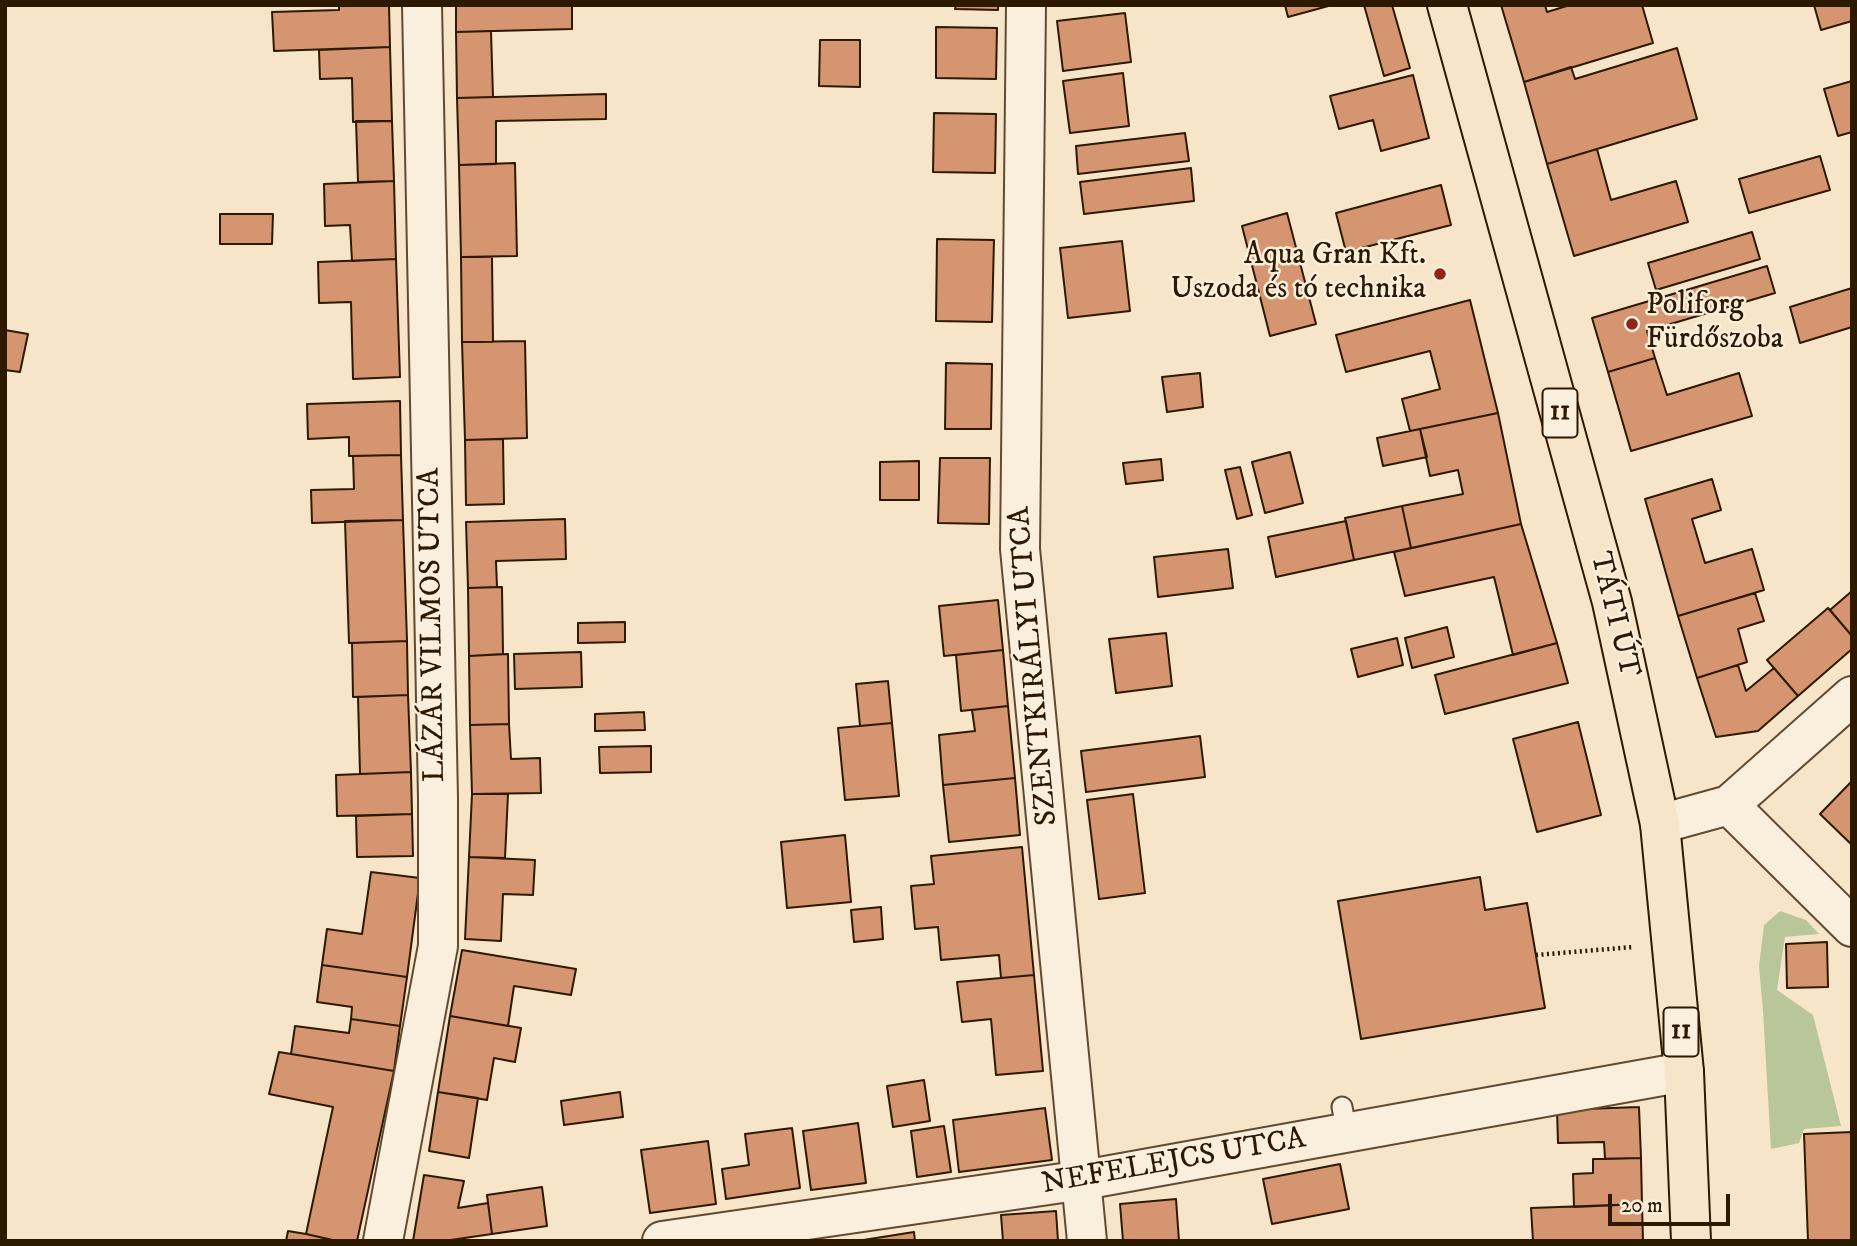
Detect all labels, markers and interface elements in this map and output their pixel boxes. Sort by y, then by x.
place label: Aqua Gran Kft. Uszoda és tó technika [1171,239,1426,310]
marker: Aqua Gran Kft. Uszoda és tó technika [1432,266,1448,282]
place label: Poliforg Fürdőszoba [1646,289,1784,360]
marker: Poliforg Fürdőszoba [1624,316,1640,332]
road number: 11 [1542,388,1578,438]
street label: LÁZÁR VILMOS UTCA [413,467,455,783]
street label: SZENTKIRÁLYI UTCA [1003,505,1067,827]
street label: TÁTI ÚT [1580,549,1646,681]
road number: 11 [1664,1007,1698,1056]
street label: NEFELEJCS UTCA [1039,1122,1309,1204]
scale bar [1612,1180,1734,1224]
text: 20 m [1621,1193,1663,1219]

